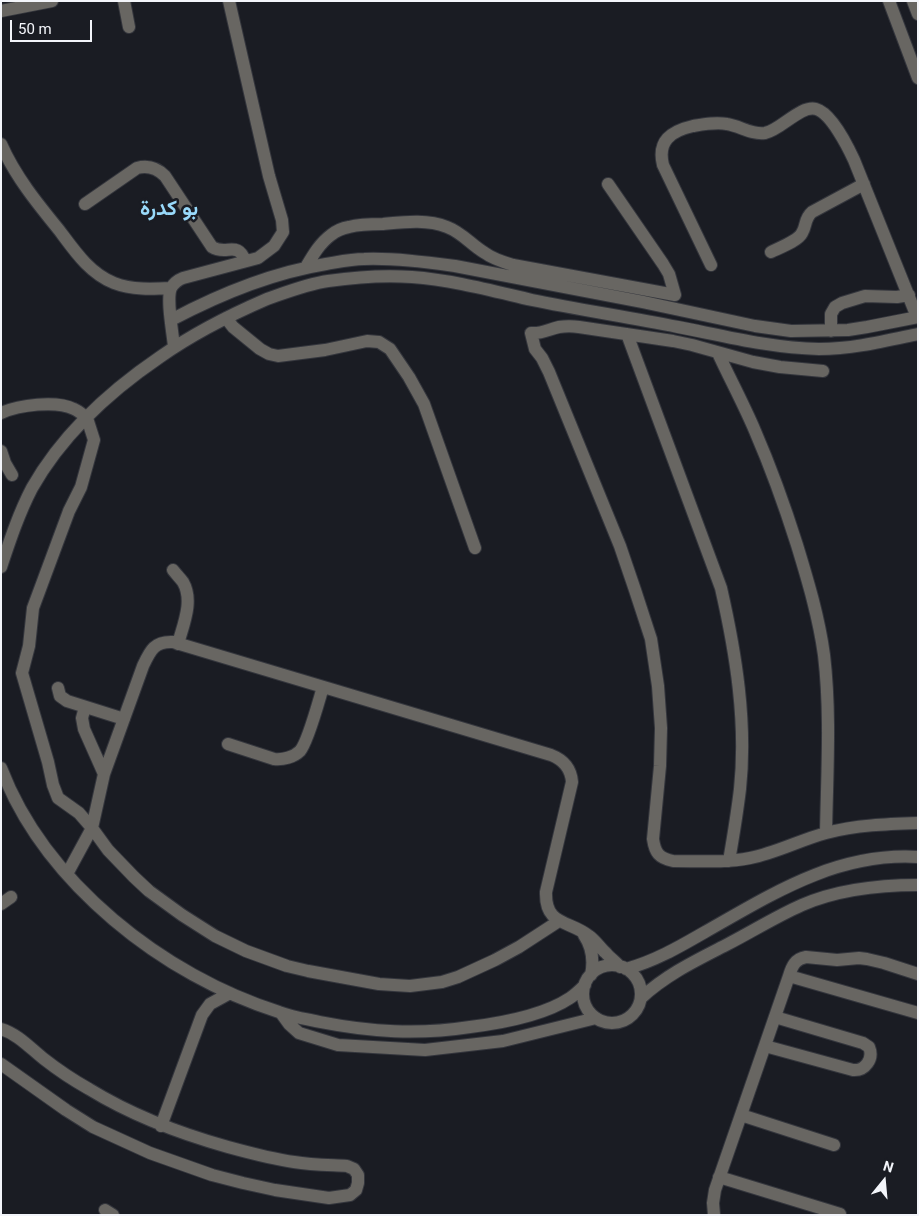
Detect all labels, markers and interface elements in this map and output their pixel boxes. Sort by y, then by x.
scale bar [12,10,95,42]
text: 50 m [18,20,52,38]
district label: بو كدرة [140,197,198,223]
north arrow [859,1156,909,1206]
text: N [881,1158,895,1176]

